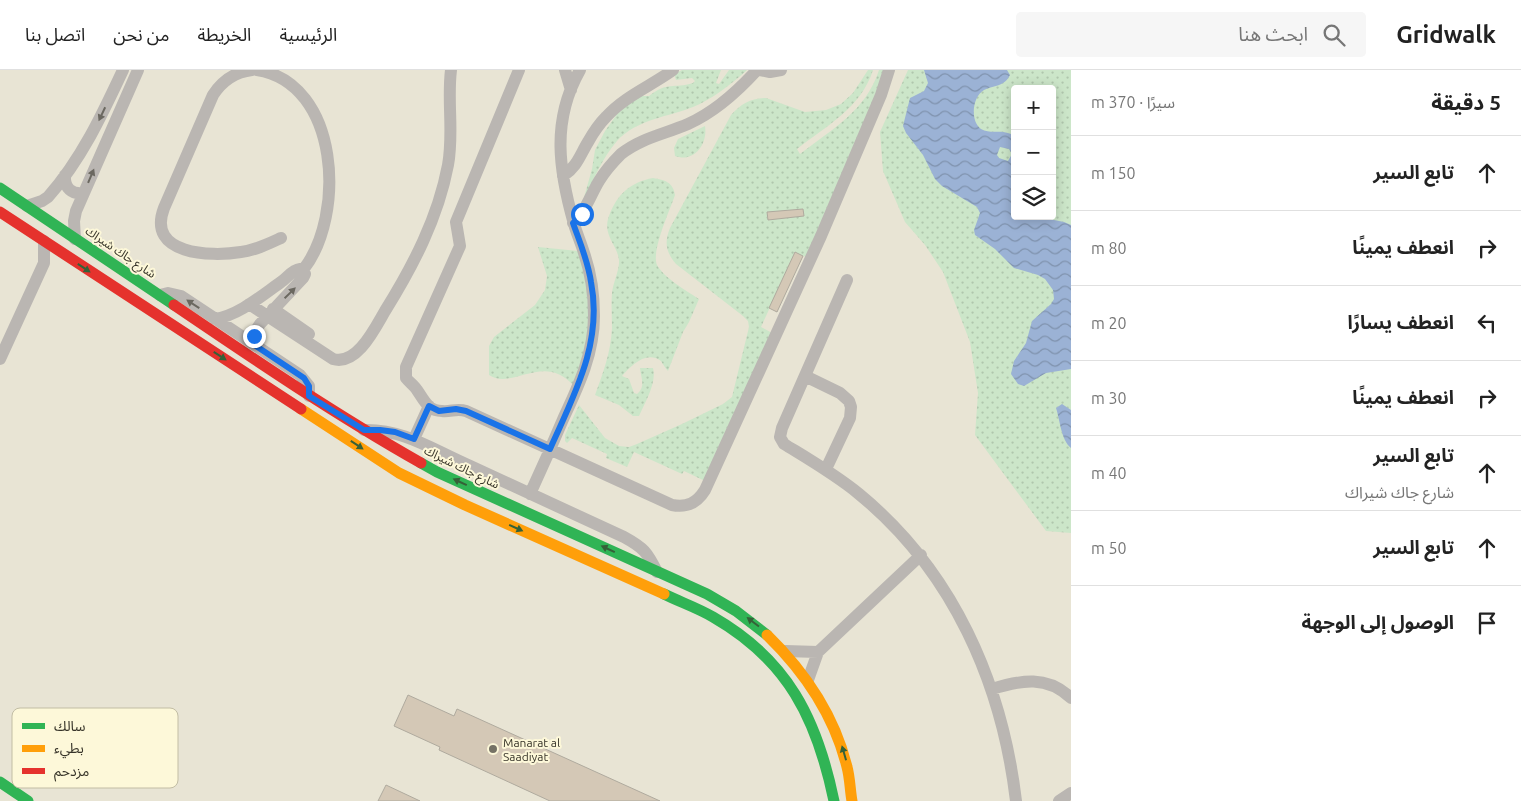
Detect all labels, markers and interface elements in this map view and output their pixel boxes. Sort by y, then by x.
search box [1016,12,1366,57]
icon: search [1320,21,1348,49]
text: Gridwalk [1396,21,1496,48]
text: ابحث هنا [1238,23,1308,45]
text: اتصل بنا [25,24,85,44]
text: من نحن [113,24,169,44]
text: الخريطة [197,24,251,44]
text: الرئيسية [279,24,337,44]
map controls [1011,85,1056,220]
button: + [1011,85,1056,130]
text: 5 دقيقة [1431,90,1501,114]
text: سيرًا · 370 m [1091,93,1175,111]
one-way arrow [98,107,106,121]
button: − [1011,130,1056,175]
icon: ahead [1473,159,1501,187]
text: تابع السير [1373,161,1454,183]
text: 150 m [1091,164,1136,182]
one-way arrow [88,169,96,183]
button: layers [1011,175,1056,220]
route start [571,203,594,226]
street label: شارع جاك شيراك [82,224,159,283]
icon: right [1473,234,1501,262]
text: انعطف يمينًا [1352,236,1454,258]
text: 80 m [1091,239,1127,257]
one-way arrow [78,263,91,273]
one-way arrow [284,287,296,299]
one-way arrow [186,299,199,309]
icon: left [1473,309,1501,337]
text: انعطف يسارًا [1347,311,1454,333]
text: 20 m [1091,314,1127,332]
route end [243,325,266,348]
one-way arrow [214,352,227,361]
icon: right [1473,384,1501,412]
text: انعطف يمينًا [1352,386,1454,408]
text: 30 m [1091,389,1127,407]
one-way arrow [350,440,364,450]
street label: شارع جاك شيراك [421,443,502,493]
text: تابع السير [1373,444,1454,466]
icon: ahead [1473,459,1501,487]
text: 40 m [1091,464,1127,482]
one-way arrow [453,477,467,485]
text: شارع جاك شيراك [1345,483,1454,501]
one-way arrow [509,524,523,532]
icon: ahead [1473,534,1501,562]
text: تابع السير [1373,536,1454,558]
text: 50 m [1091,539,1127,557]
one-way arrow [601,545,615,553]
icon: arrive [1473,609,1501,637]
text: الوصول إلى الوجهة [1302,611,1454,633]
one-way arrow [747,616,760,627]
legend [12,708,178,788]
text: سالك [54,718,86,734]
place label: Manarat al Saadiyat [503,736,560,763]
text: بطيء [54,740,84,759]
marker: Manarat al Saadiyat [487,743,499,755]
one-way arrow [840,746,848,761]
text: مزدحم [54,763,89,782]

